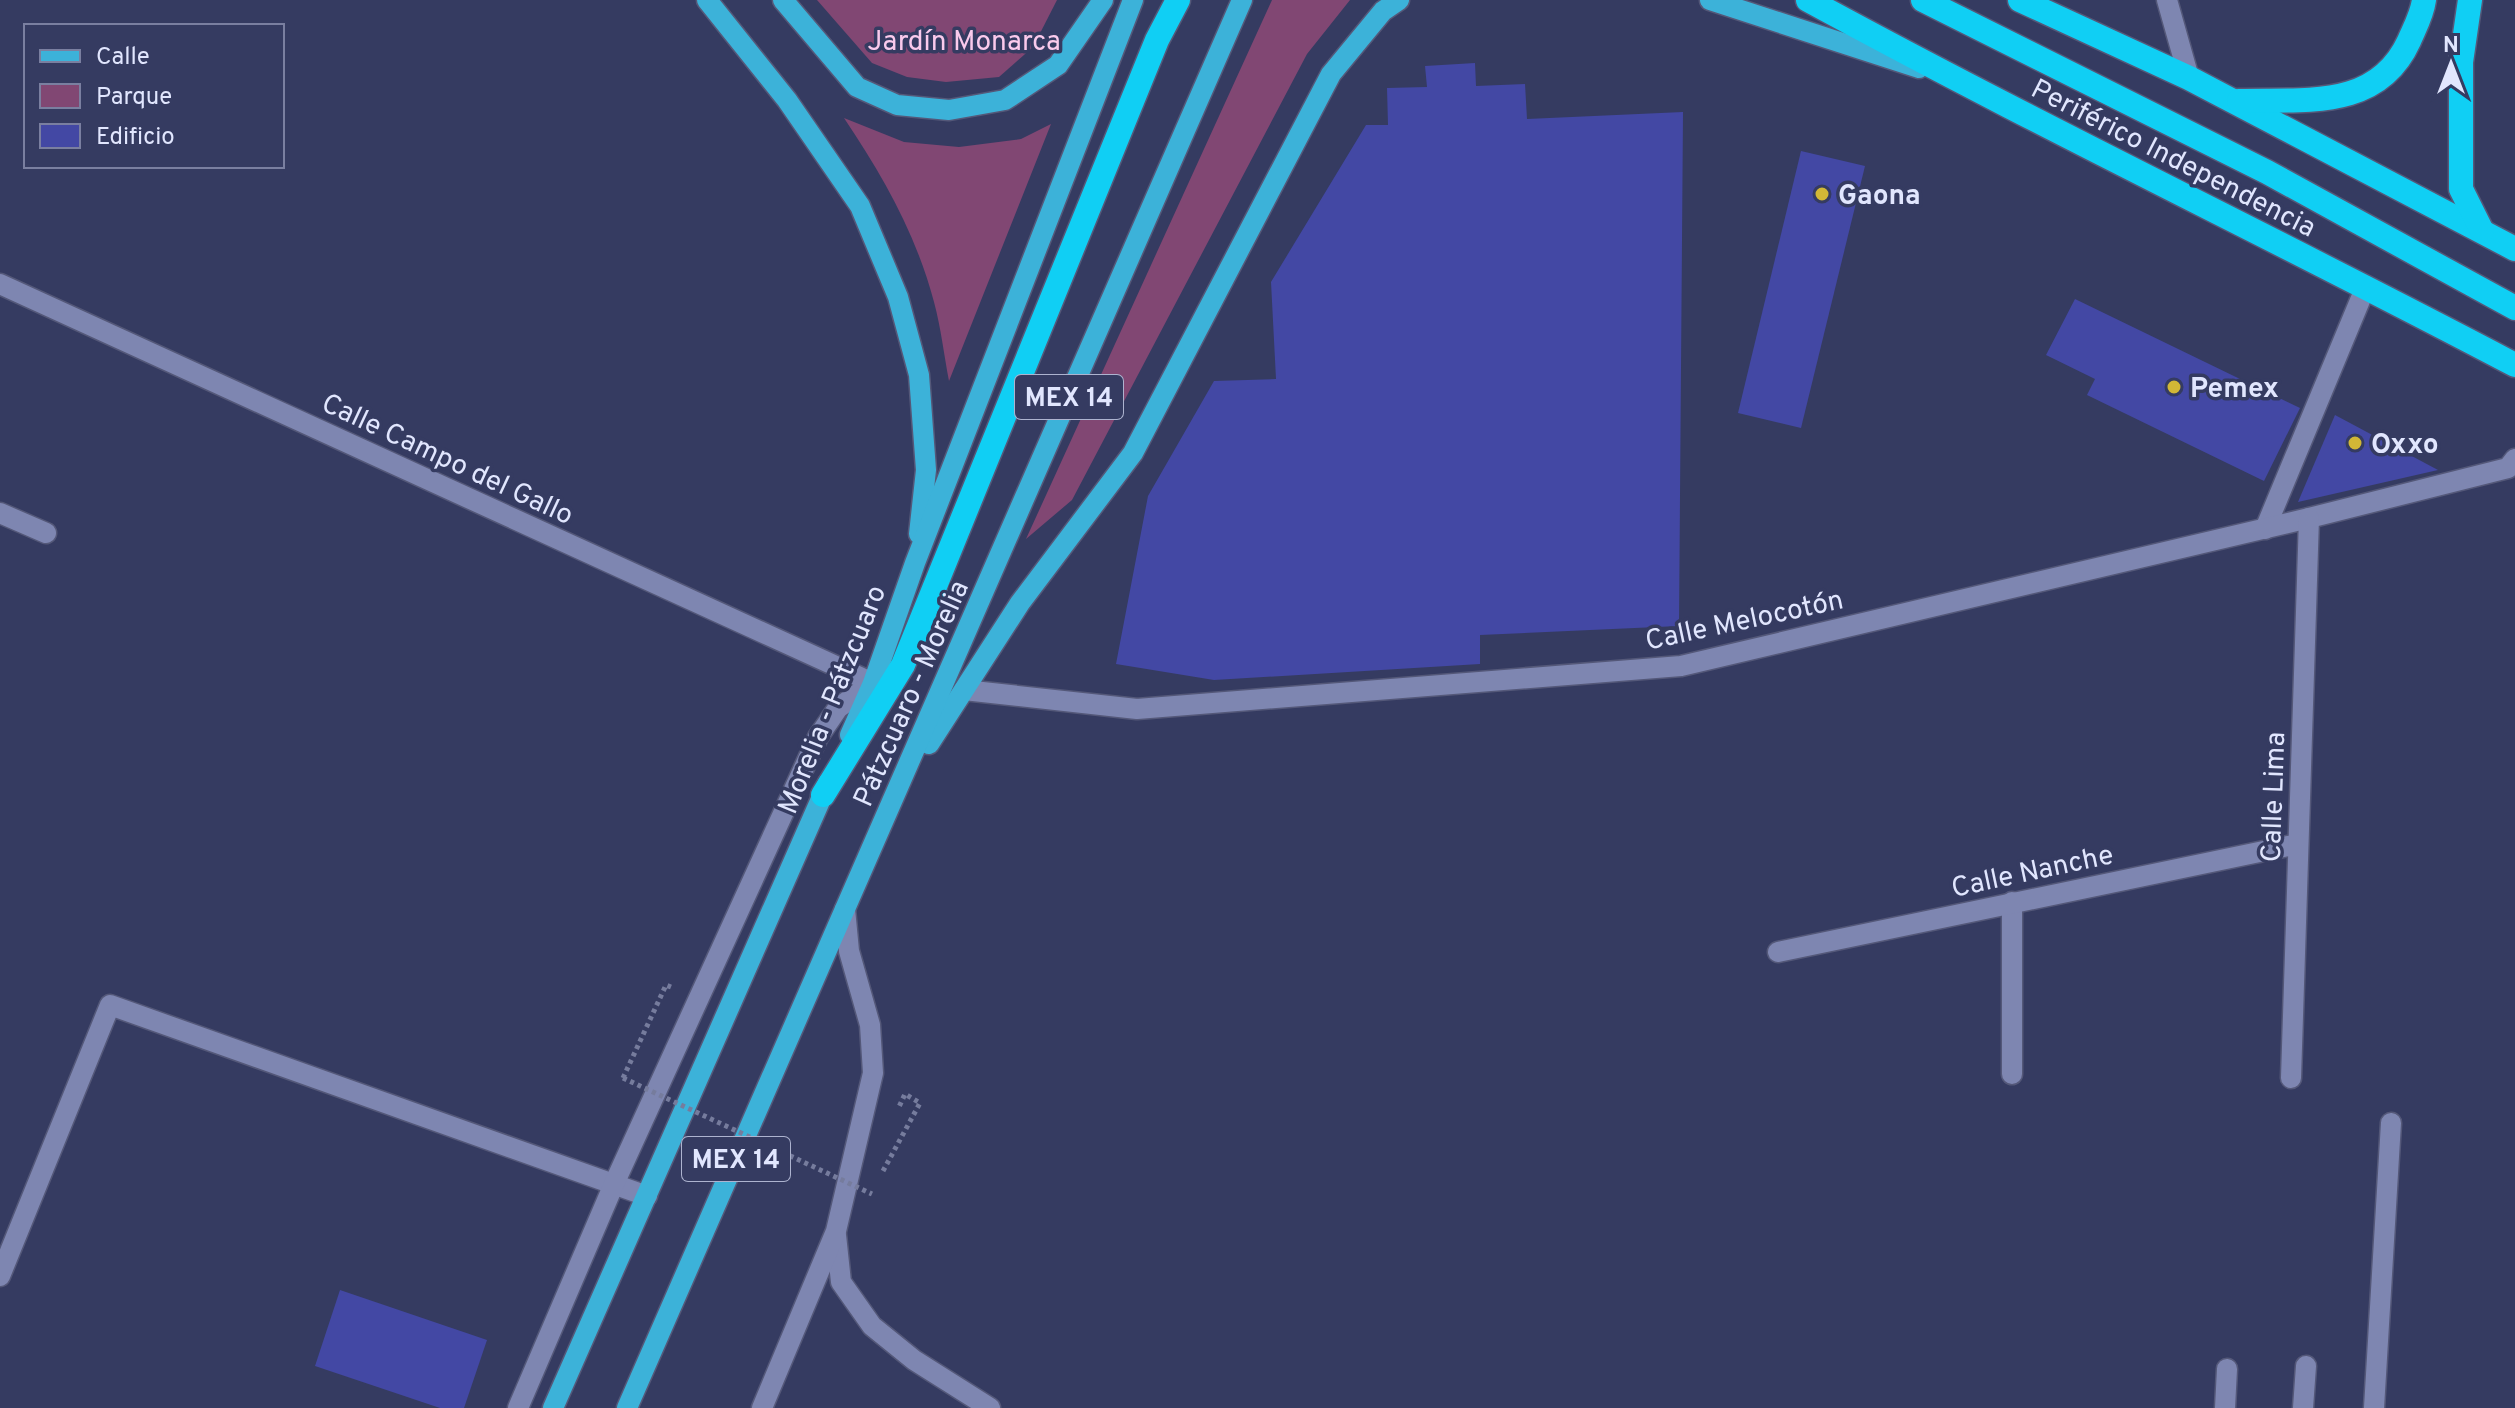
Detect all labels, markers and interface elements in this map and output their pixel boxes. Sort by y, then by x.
legend [24,24,284,168]
north arrow [2411,24,2491,104]
park label: Jardín Monarca [867,25,1061,61]
text: N [2443,33,2459,60]
text: Calle [96,43,150,73]
street label: Periférico Independencia [2024,72,2321,247]
text: Parque [96,83,172,113]
text: Edificio [96,123,175,153]
place label: Gaona [1838,179,1921,215]
marker: Gaona [1813,185,1831,203]
place label: Pemex [2190,372,2279,408]
road number: MEX 14 [1015,375,1123,419]
marker: Pemex [2165,378,2183,396]
street label: Calle Campo del Gallo [315,387,578,535]
place label: Oxxo [2371,428,2439,464]
marker: Oxxo [2346,434,2364,452]
street label: Pátzcuaro - Morelia [847,575,979,813]
street label: Morelia - Pátzcuaro [771,580,896,820]
street label: Calle Melocotón [1642,583,1847,660]
street label: Calle Lima [2255,731,2295,863]
street label: Calle Nanche [1948,838,2117,908]
road number: MEX 14 [682,1137,790,1181]

